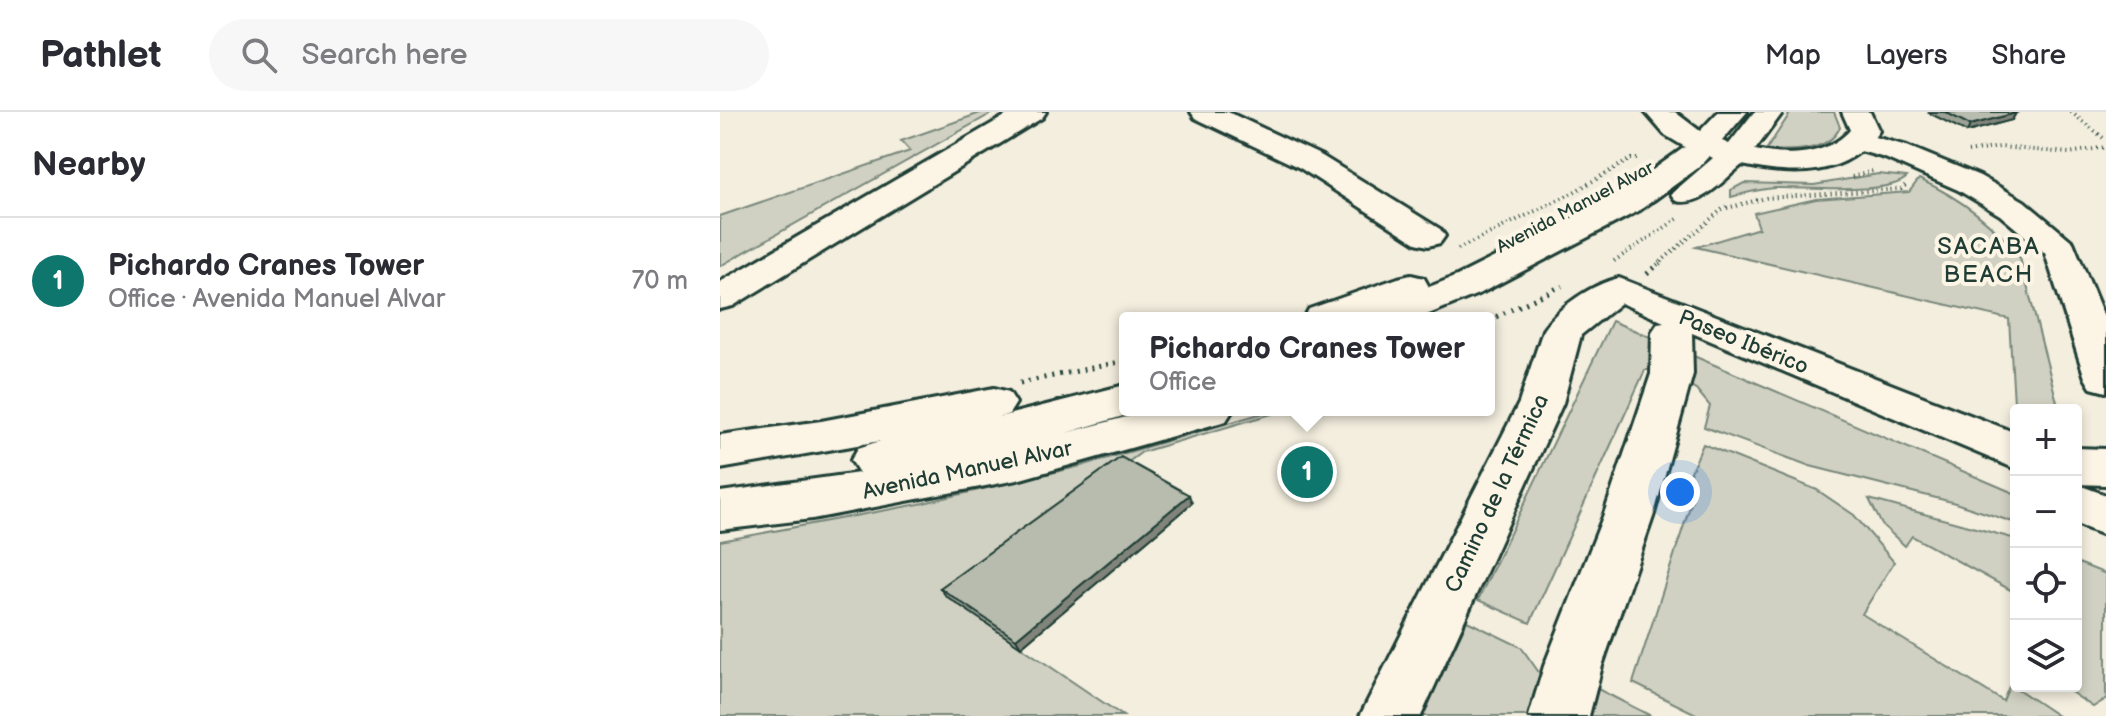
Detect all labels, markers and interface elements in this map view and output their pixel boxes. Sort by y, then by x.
search box [209,19,769,91]
text: Pathlet [40,33,161,78]
icon: search [237,33,281,77]
text: Search here [301,37,468,73]
text: Map [1765,39,1821,72]
text: Layers [1865,39,1948,72]
text: Share [1992,39,2066,72]
text: Nearby [32,144,146,185]
street label: Avenida Manuel Alvar [1493,157,1658,258]
district label: SACABA BEACH [1937,232,2041,289]
text: Pichardo Cranes Tower [108,248,424,284]
text: 1 [53,266,63,297]
text: 70 m [631,266,688,297]
text: Office · Avenida Manuel Alvar [108,284,445,315]
street label: Paseo Ibérico [1675,304,1812,381]
popup [1119,312,1495,416]
text: Pichardo Cranes Tower [1149,331,1465,367]
text: Office [1149,367,1216,398]
street label: Camino de la Térmica [1439,390,1555,597]
map controls [2010,404,2082,692]
button: + [2010,404,2082,476]
street label: Avenida Manuel Alvar [860,435,1076,506]
pin: 1 [1281,442,1333,502]
your location [1660,472,1700,512]
button: − [2010,476,2082,548]
button: locate [2010,548,2082,620]
button: layers [2010,620,2082,692]

